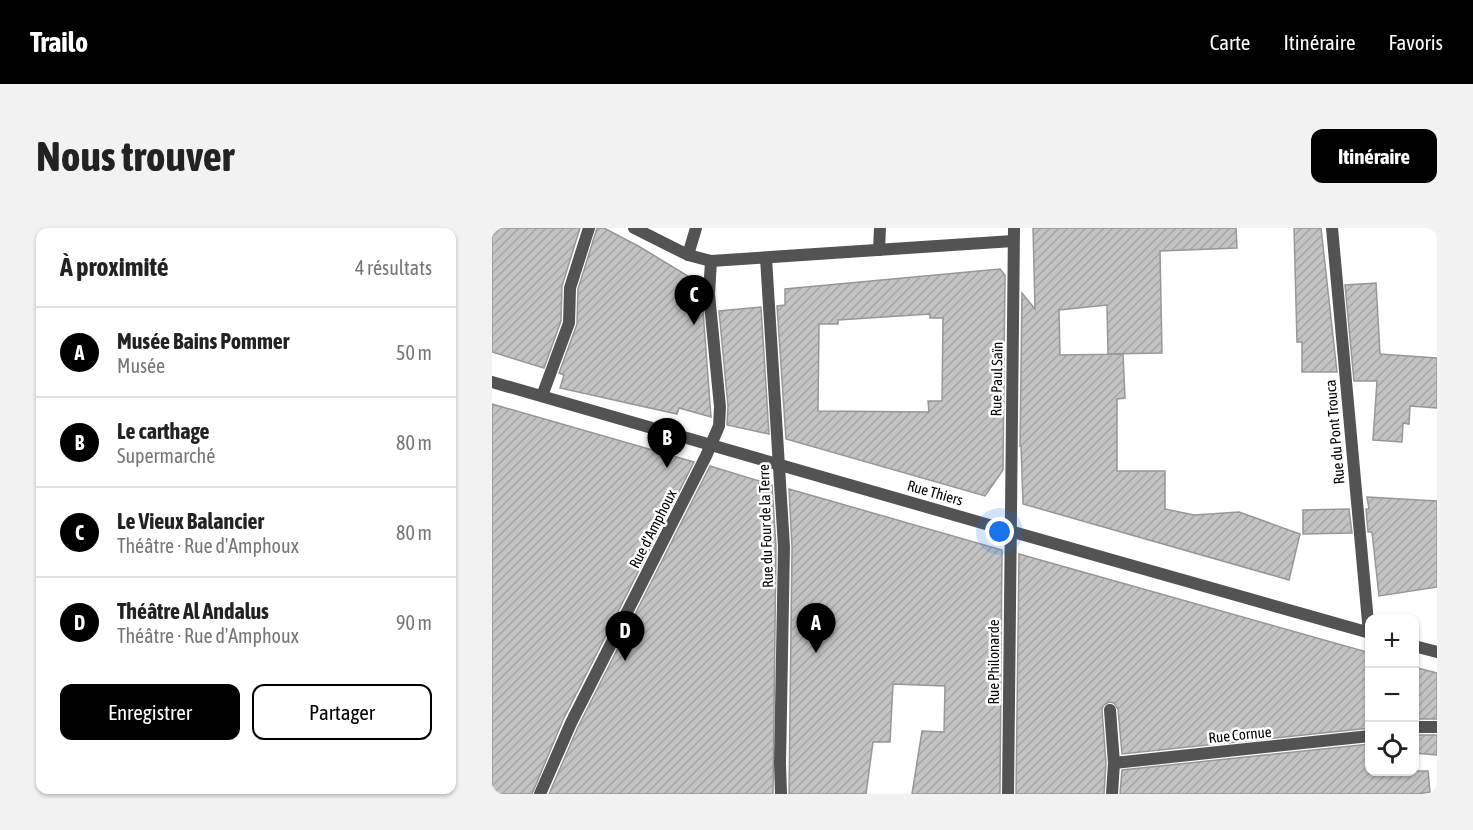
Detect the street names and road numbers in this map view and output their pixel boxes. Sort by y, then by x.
street label: Rue Paul Saïn [987,341,1006,417]
street label: Rue du Pont Trouca [1321,379,1348,485]
street label: Rue du Four de la Terre [755,464,776,588]
street label: Rue Thiers [905,476,965,509]
street label: Rue d'Amphoux [625,487,680,571]
street label: Rue Philonarde [985,619,1002,705]
street label: Rue Cornue [1208,723,1272,746]

